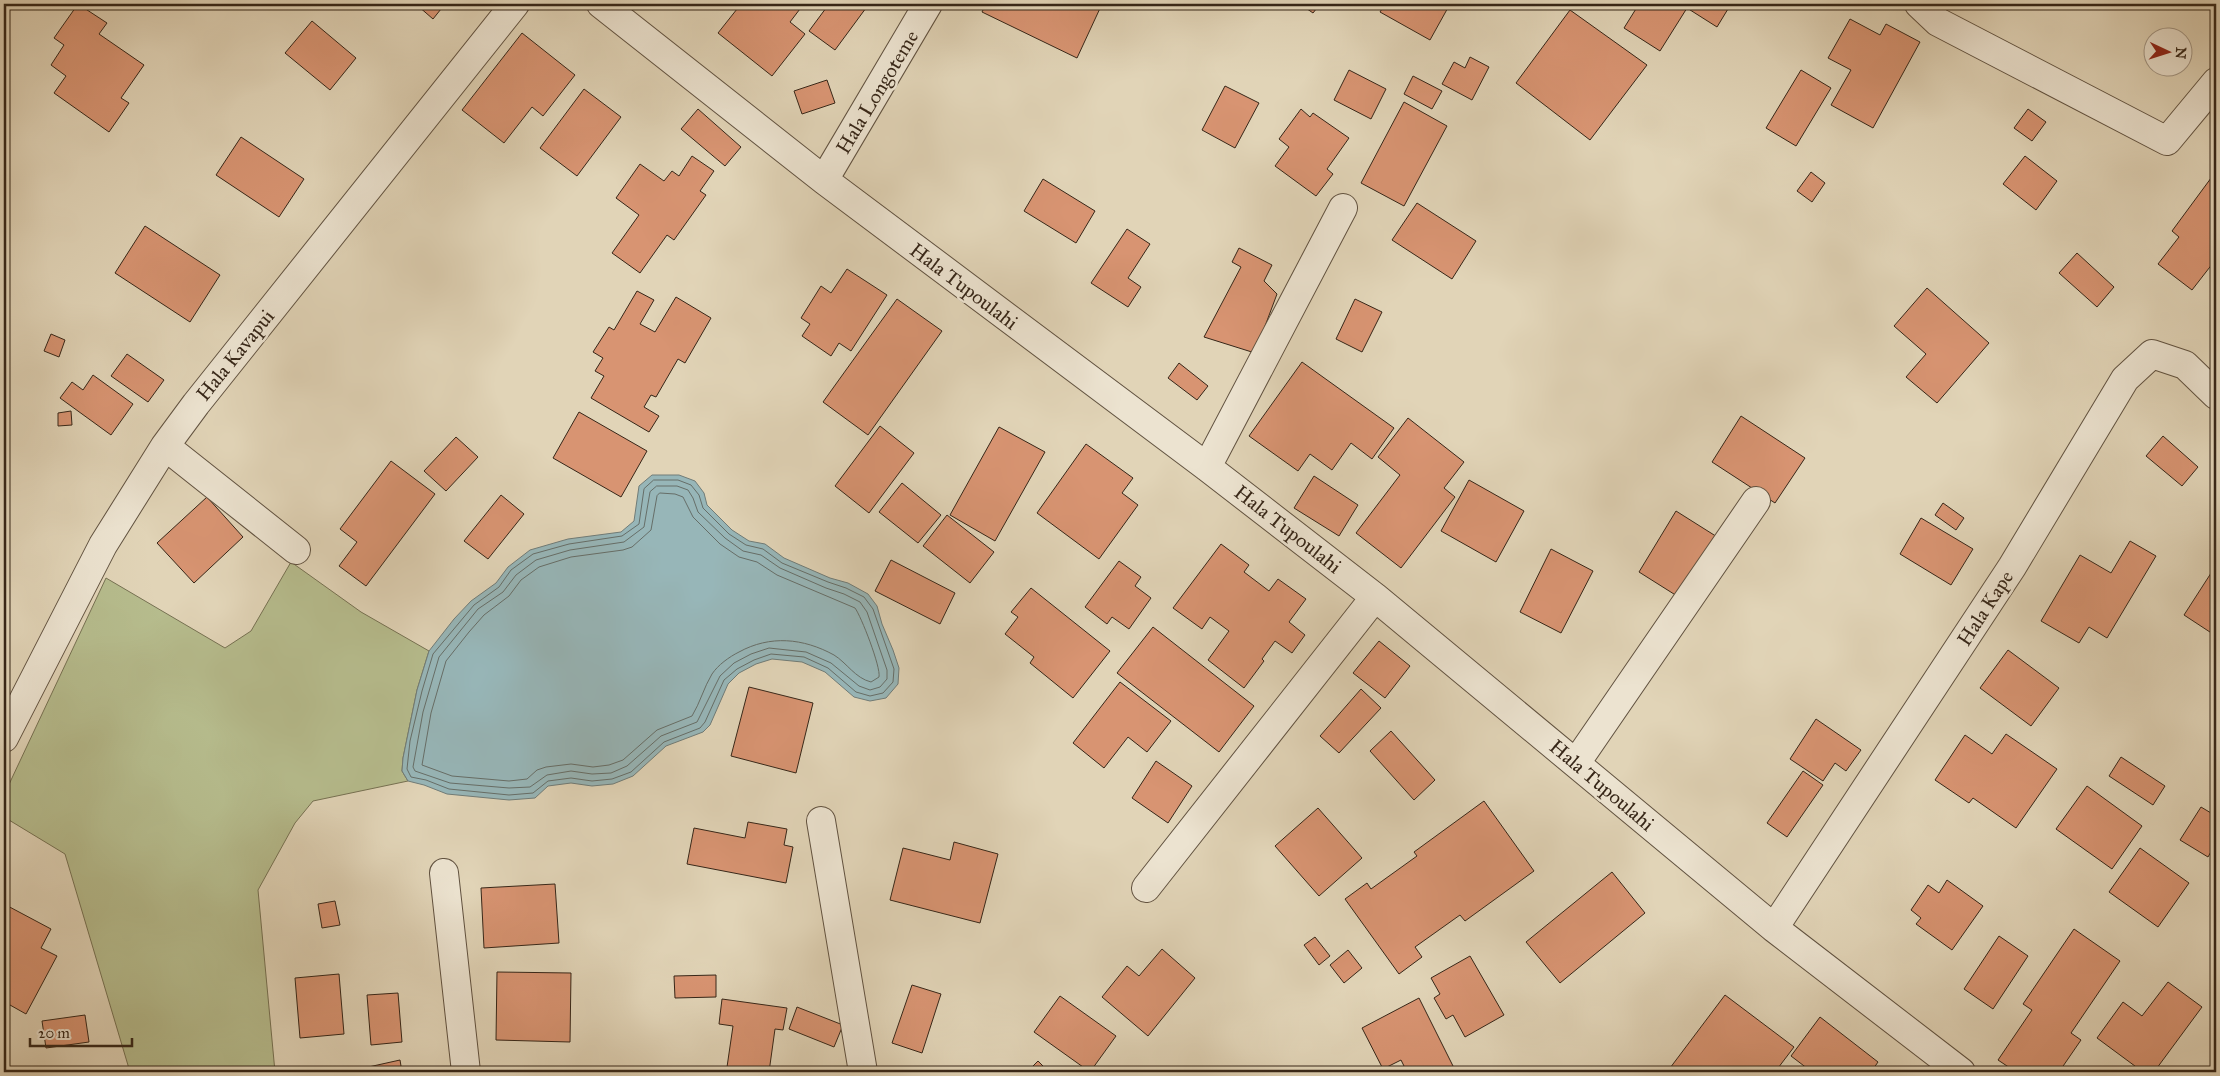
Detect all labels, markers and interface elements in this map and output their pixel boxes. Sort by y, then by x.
street label: Hala Longoteme [831,26,924,159]
north arrow [2142,28,2192,78]
text: N [2172,46,2189,60]
street label: Hala Tupoulahi [905,237,1023,335]
street label: Hala Kavapui [191,304,279,406]
street label: Hala Tupoulahi [1230,480,1347,579]
street label: Hala Kape [1952,566,2018,650]
street label: Hala Tupoulahi [1545,734,1660,836]
scale bar [30,1016,132,1048]
text: 20 m [38,1024,70,1042]

